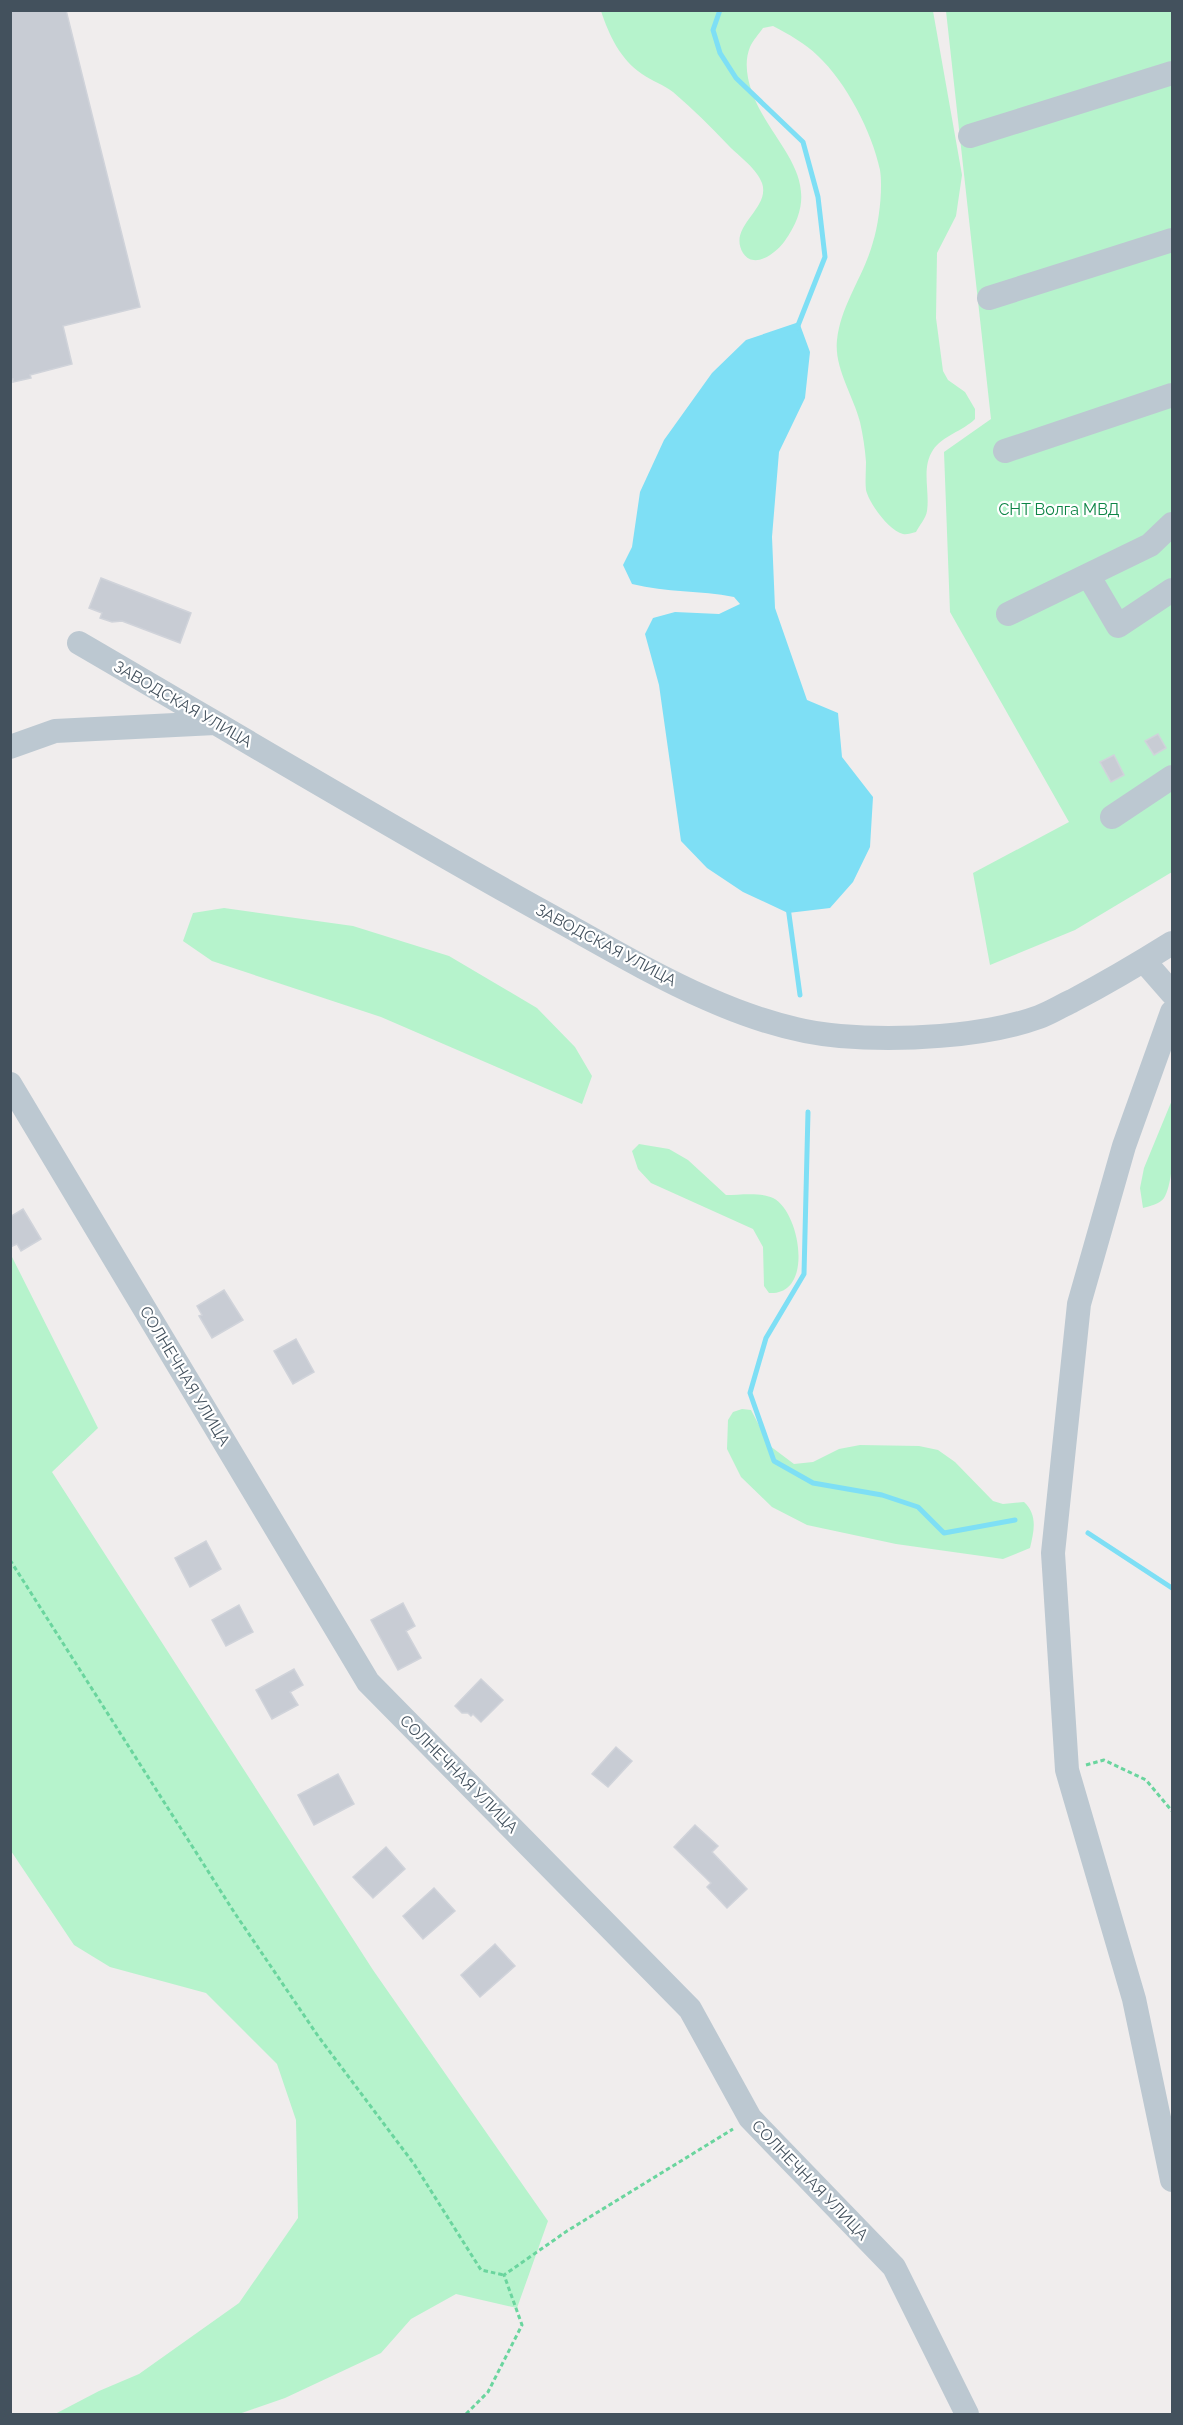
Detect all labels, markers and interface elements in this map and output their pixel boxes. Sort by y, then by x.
park label: СНТ Волга МВД [998,500,1120,519]
street label: ЗАВОДСКАЯ УЛИЦА [111,657,256,751]
street label: ЗАВОДСКАЯ УЛИЦА [533,900,680,990]
street label: СОЛНЕЧНАЯ УЛИЦА [136,1303,234,1449]
street label: СОЛНЕЧНАЯ УЛИЦА [396,1711,522,1837]
street label: СОЛНЕЧНАЯ УЛИЦА [748,2116,872,2244]

